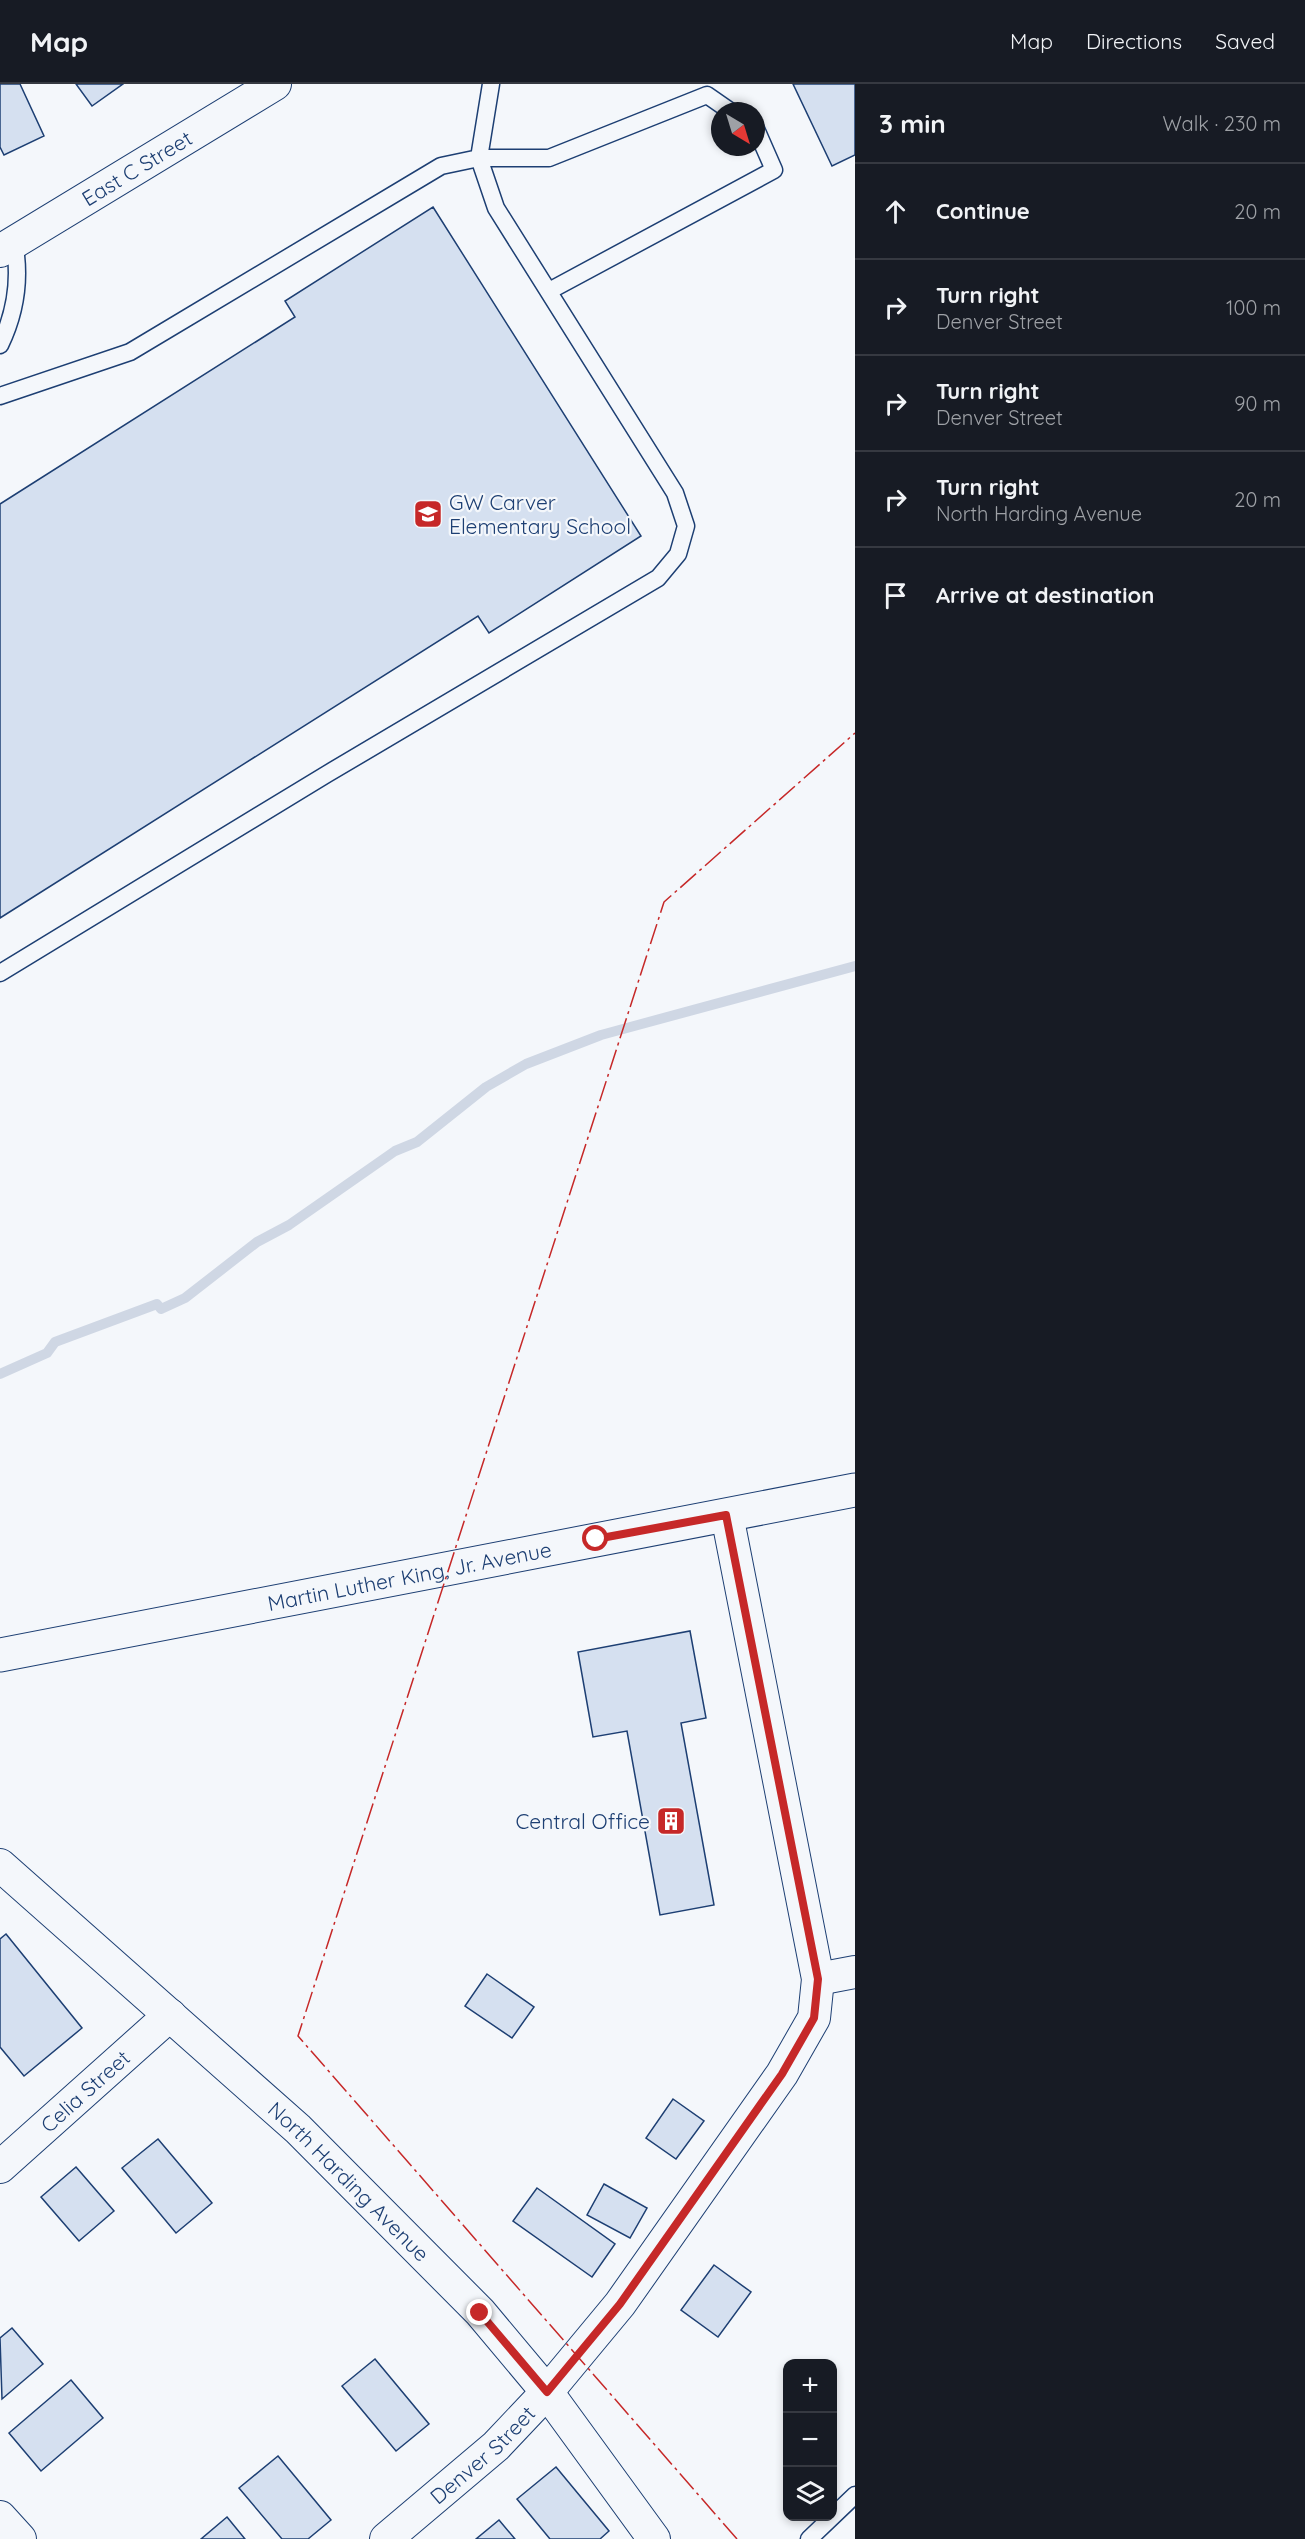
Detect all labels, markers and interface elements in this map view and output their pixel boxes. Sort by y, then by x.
text: Map [30,24,88,59]
text: Map [1010,28,1053,54]
text: Directions [1086,28,1182,54]
text: Saved [1215,28,1275,54]
north arrow [711,102,765,156]
text: 3 min [879,107,946,140]
text: Walk · 230 m [1162,111,1281,136]
street label: East C Street [77,125,197,211]
icon: ahead [879,195,912,228]
text: Continue [936,197,1030,225]
text: 20 m [1234,199,1281,224]
text: Turn right [936,281,1040,309]
icon: right [879,291,912,324]
text: 100 m [1226,295,1281,320]
text: Denver Street [936,309,1063,334]
text: Turn right [936,377,1040,405]
icon: right [879,387,912,420]
text: 90 m [1234,391,1281,416]
text: Denver Street [936,405,1063,430]
text: Turn right [936,473,1040,501]
icon: right [879,483,912,516]
text: 20 m [1234,487,1281,512]
place label: GW Carver Elementary School [449,489,631,539]
school or university icon: GW Carver Elementary School [412,498,444,530]
text: North Harding Avenue [936,501,1142,526]
icon: arrive [879,579,912,612]
text: Arrive at destination [936,581,1154,609]
route start [582,1525,608,1551]
street label: Martin Luther King, Jr. Avenue [265,1536,554,1616]
building icon: Central Office [655,1805,687,1837]
place label: Central Office [516,1808,650,1834]
street label: Celia Street [35,2044,135,2138]
street label: North Harding Avenue [263,2096,435,2267]
route end [466,2299,492,2325]
map controls [783,2359,837,2521]
button: + [783,2359,837,2413]
street label: Denver Street [424,2400,540,2509]
button: − [783,2413,837,2467]
button: layers [783,2467,837,2521]

